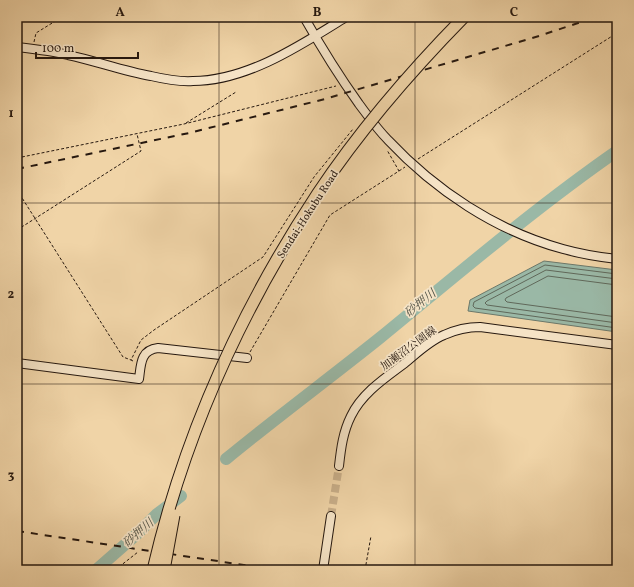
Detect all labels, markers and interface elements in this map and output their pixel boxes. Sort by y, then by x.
text: A [115,4,125,22]
text: B [313,4,322,22]
text: C [510,4,518,22]
scale bar [36,34,138,60]
text: 100 m [42,41,75,57]
text: 1 [8,105,14,123]
street label: Sendai-Hokubu Road [274,168,342,262]
water label: 砂押川 [402,285,441,321]
text: 2 [8,286,15,304]
street label: 加瀬沼公園線 [378,324,440,375]
text: 3 [8,467,15,485]
water label: 砂押川 [120,515,159,552]

